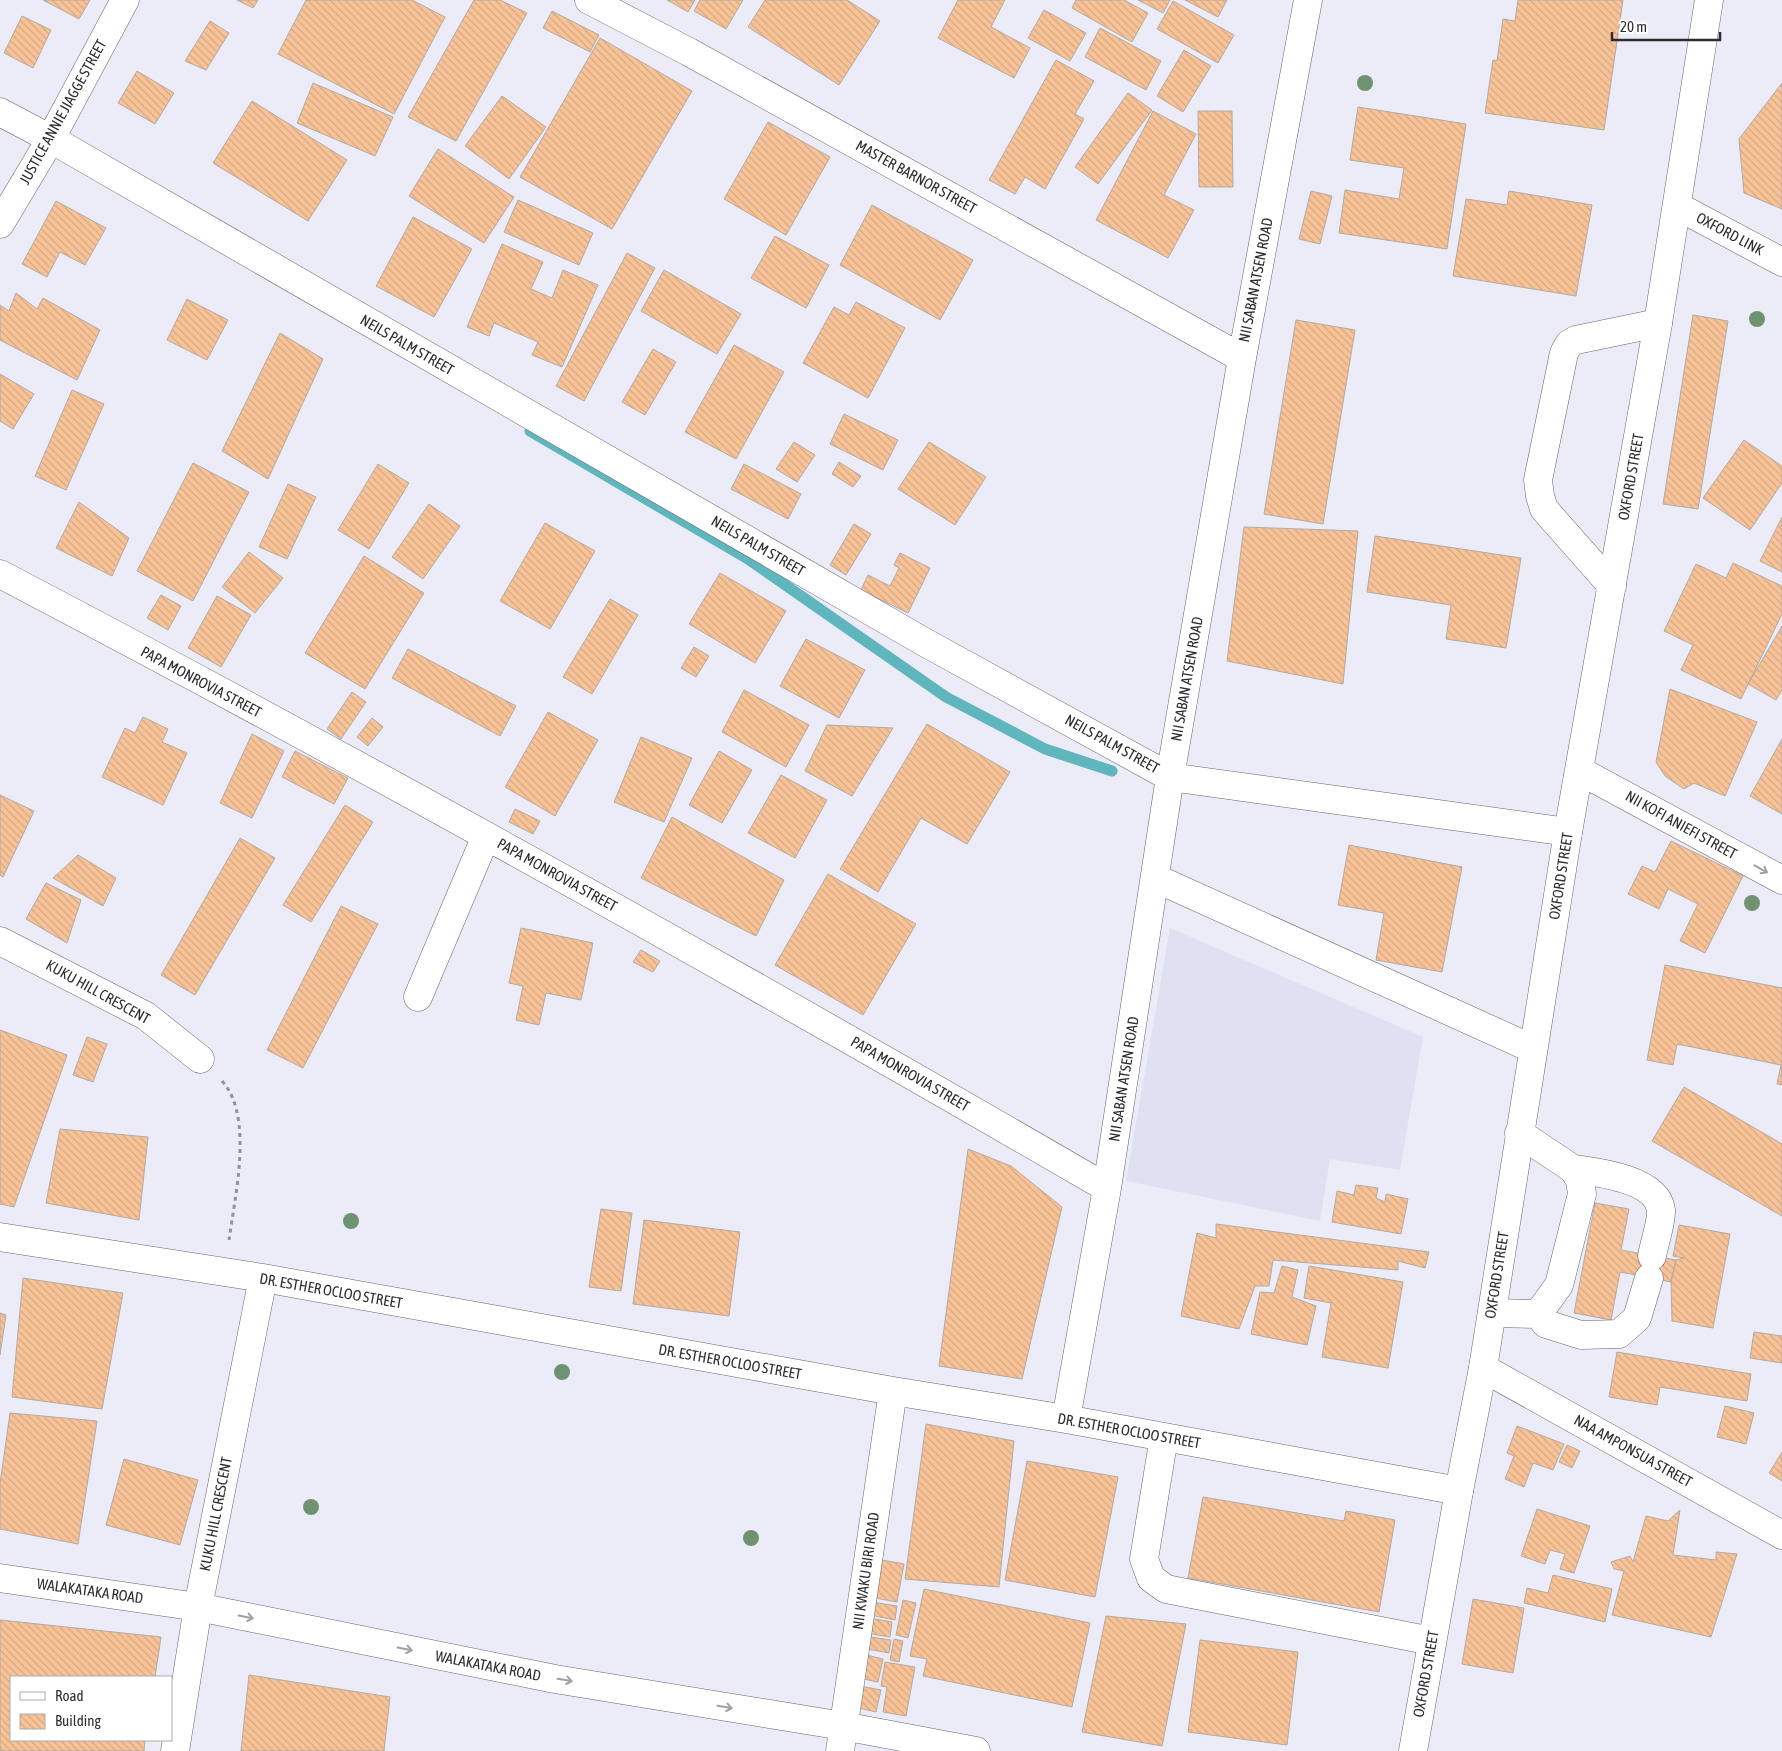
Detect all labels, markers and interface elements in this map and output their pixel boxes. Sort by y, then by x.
scale bar [1612,10,1720,42]
text: 20 m [1620,18,1647,35]
street label: JUSTICE ANNIE JIAGGE STREET [16,36,110,187]
street label: MASTER BARNOR STREET [853,136,980,217]
street label: OXFORD LINK [1694,209,1767,259]
street label: NII SABAN ATSEN ROAD [1235,216,1276,344]
street label: NEILS PALM STREET [358,311,457,378]
street label: OXFORD STREET [1615,432,1647,522]
street label: NEILS PALM STREET [709,512,808,579]
street label: NII SABAN ATSEN ROAD [1167,615,1206,743]
street label: PAPA MONROVIA STREET [138,643,265,721]
street label: NEILS PALM STREET [1062,711,1163,777]
street label: NII KOFI ANIEFI STREET [1623,787,1740,862]
street label: OXFORD STREET [1545,831,1576,921]
street label: PAPA MONROVIA STREET [494,835,620,915]
one-way arrow [1754,864,1769,874]
street label: KUKU HILL CRESCENT [43,956,154,1027]
street label: NII SABAN ATSEN ROAD [1105,1015,1142,1143]
street label: PAPA MONROVIA STREET [848,1033,973,1115]
street label: OXFORD STREET [1481,1230,1512,1320]
street label: DR. ESTHER OCLOO STREET [258,1270,404,1312]
street label: DR. ESTHER OCLOO STREET [657,1341,803,1383]
street label: DR. ESTHER OCLOO STREET [1056,1410,1202,1452]
street label: NAA AMPONSUA STREET [1571,1411,1696,1490]
street label: KUKU HILL CRESCENT [196,1455,235,1573]
street label: NII KWAKU BIRI ROAD [849,1511,882,1631]
street label: WALAKATAKA ROAD [36,1575,144,1606]
one-way arrow [238,1613,254,1622]
street label: OXFORD STREET [1410,1629,1442,1719]
one-way arrow [397,1645,413,1655]
street label: WALAKATAKA ROAD [434,1647,542,1684]
legend [10,1676,172,1741]
one-way arrow [556,1676,572,1686]
text: Road [55,1687,84,1704]
one-way arrow [717,1702,733,1712]
text: Building [55,1712,101,1729]

